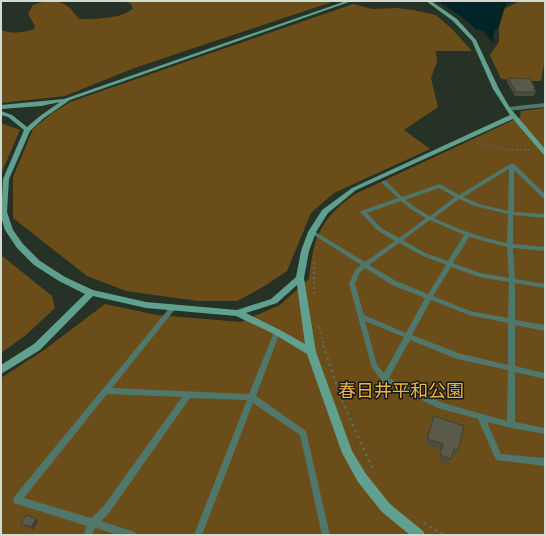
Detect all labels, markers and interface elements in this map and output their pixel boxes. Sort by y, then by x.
park label: 春日井平和公園 [338,379,464,402]

